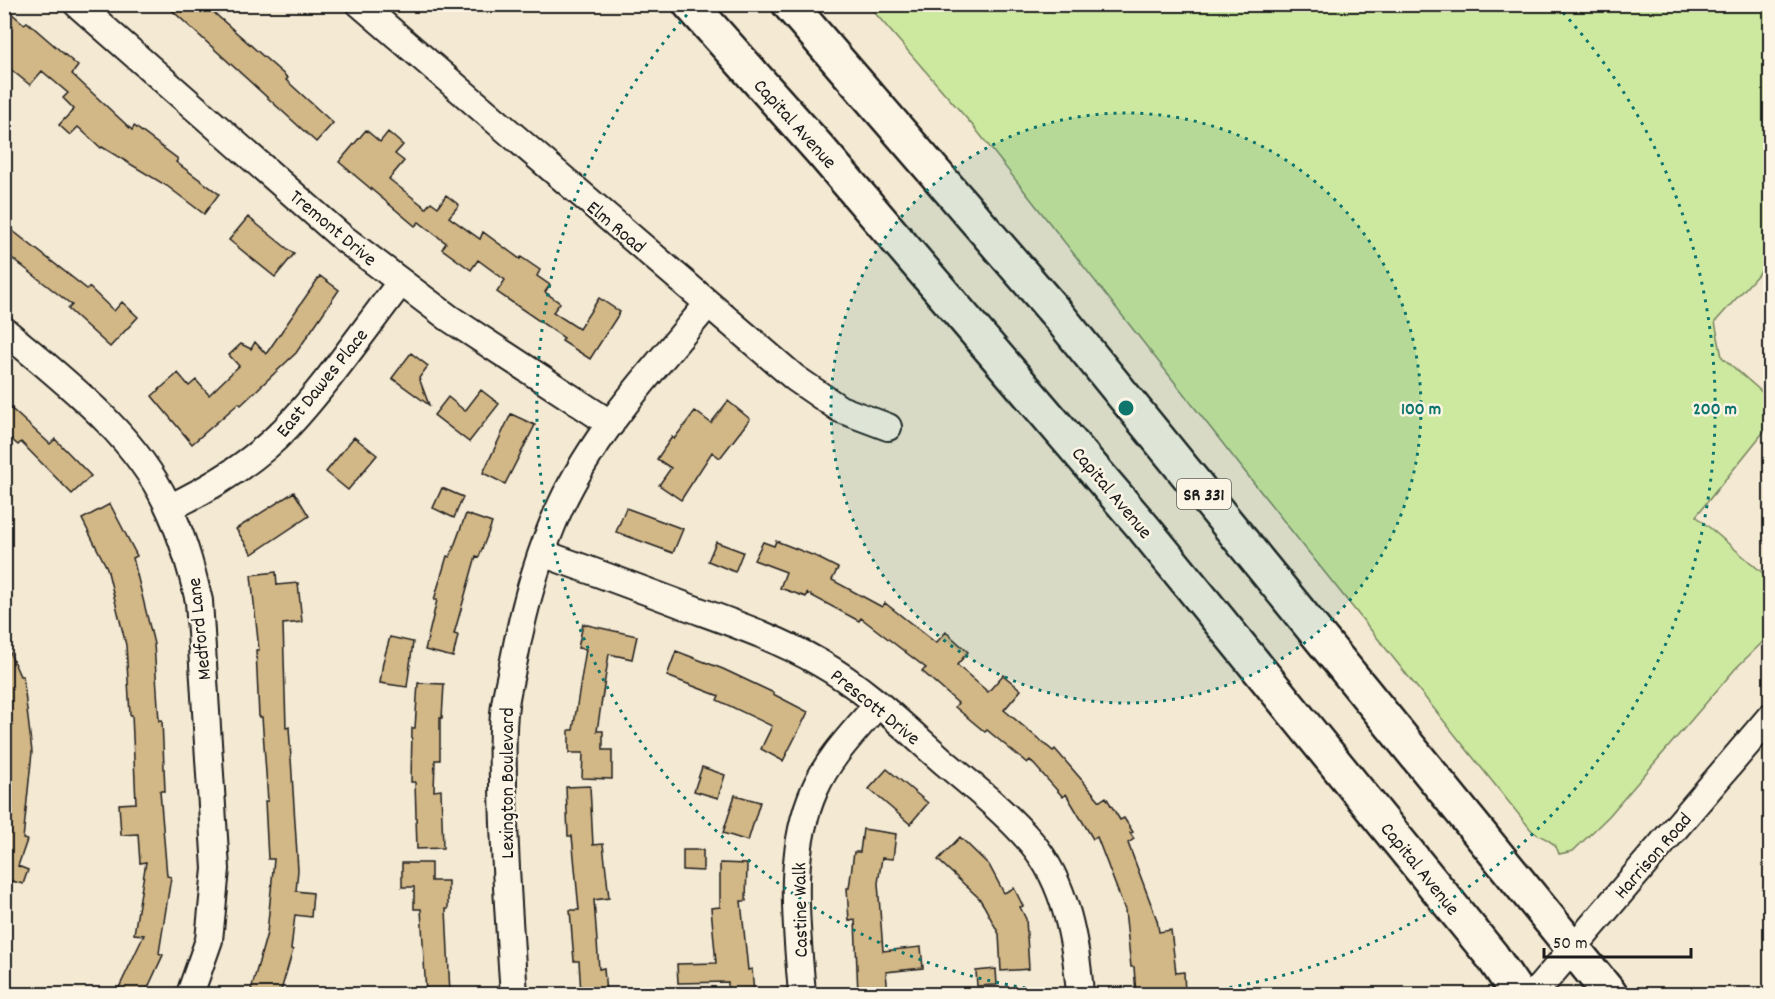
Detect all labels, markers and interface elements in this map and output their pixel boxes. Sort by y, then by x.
street label: Capital Avenue [746,74,842,176]
street label: Tremont Drive [282,184,382,274]
street label: Elm Road [579,195,651,261]
street label: East Dawes Place [271,323,376,444]
centre of rings [1116,398,1136,418]
text: 100 m [1401,398,1441,423]
text: 200 m [1693,398,1737,423]
street label: Capital Avenue [1064,442,1158,546]
road number: SR 331 [1177,479,1231,509]
street label: Medford Lane [182,576,220,681]
street label: Prescott Drive [823,663,925,753]
street label: Lexington Boulevard [495,707,523,859]
street label: Harrison Road [1609,808,1700,906]
street label: Capital Avenue [1372,817,1465,923]
street label: Castine Walk [787,862,817,958]
scale bar [1544,921,1691,959]
text: 50 m [1553,932,1588,957]

